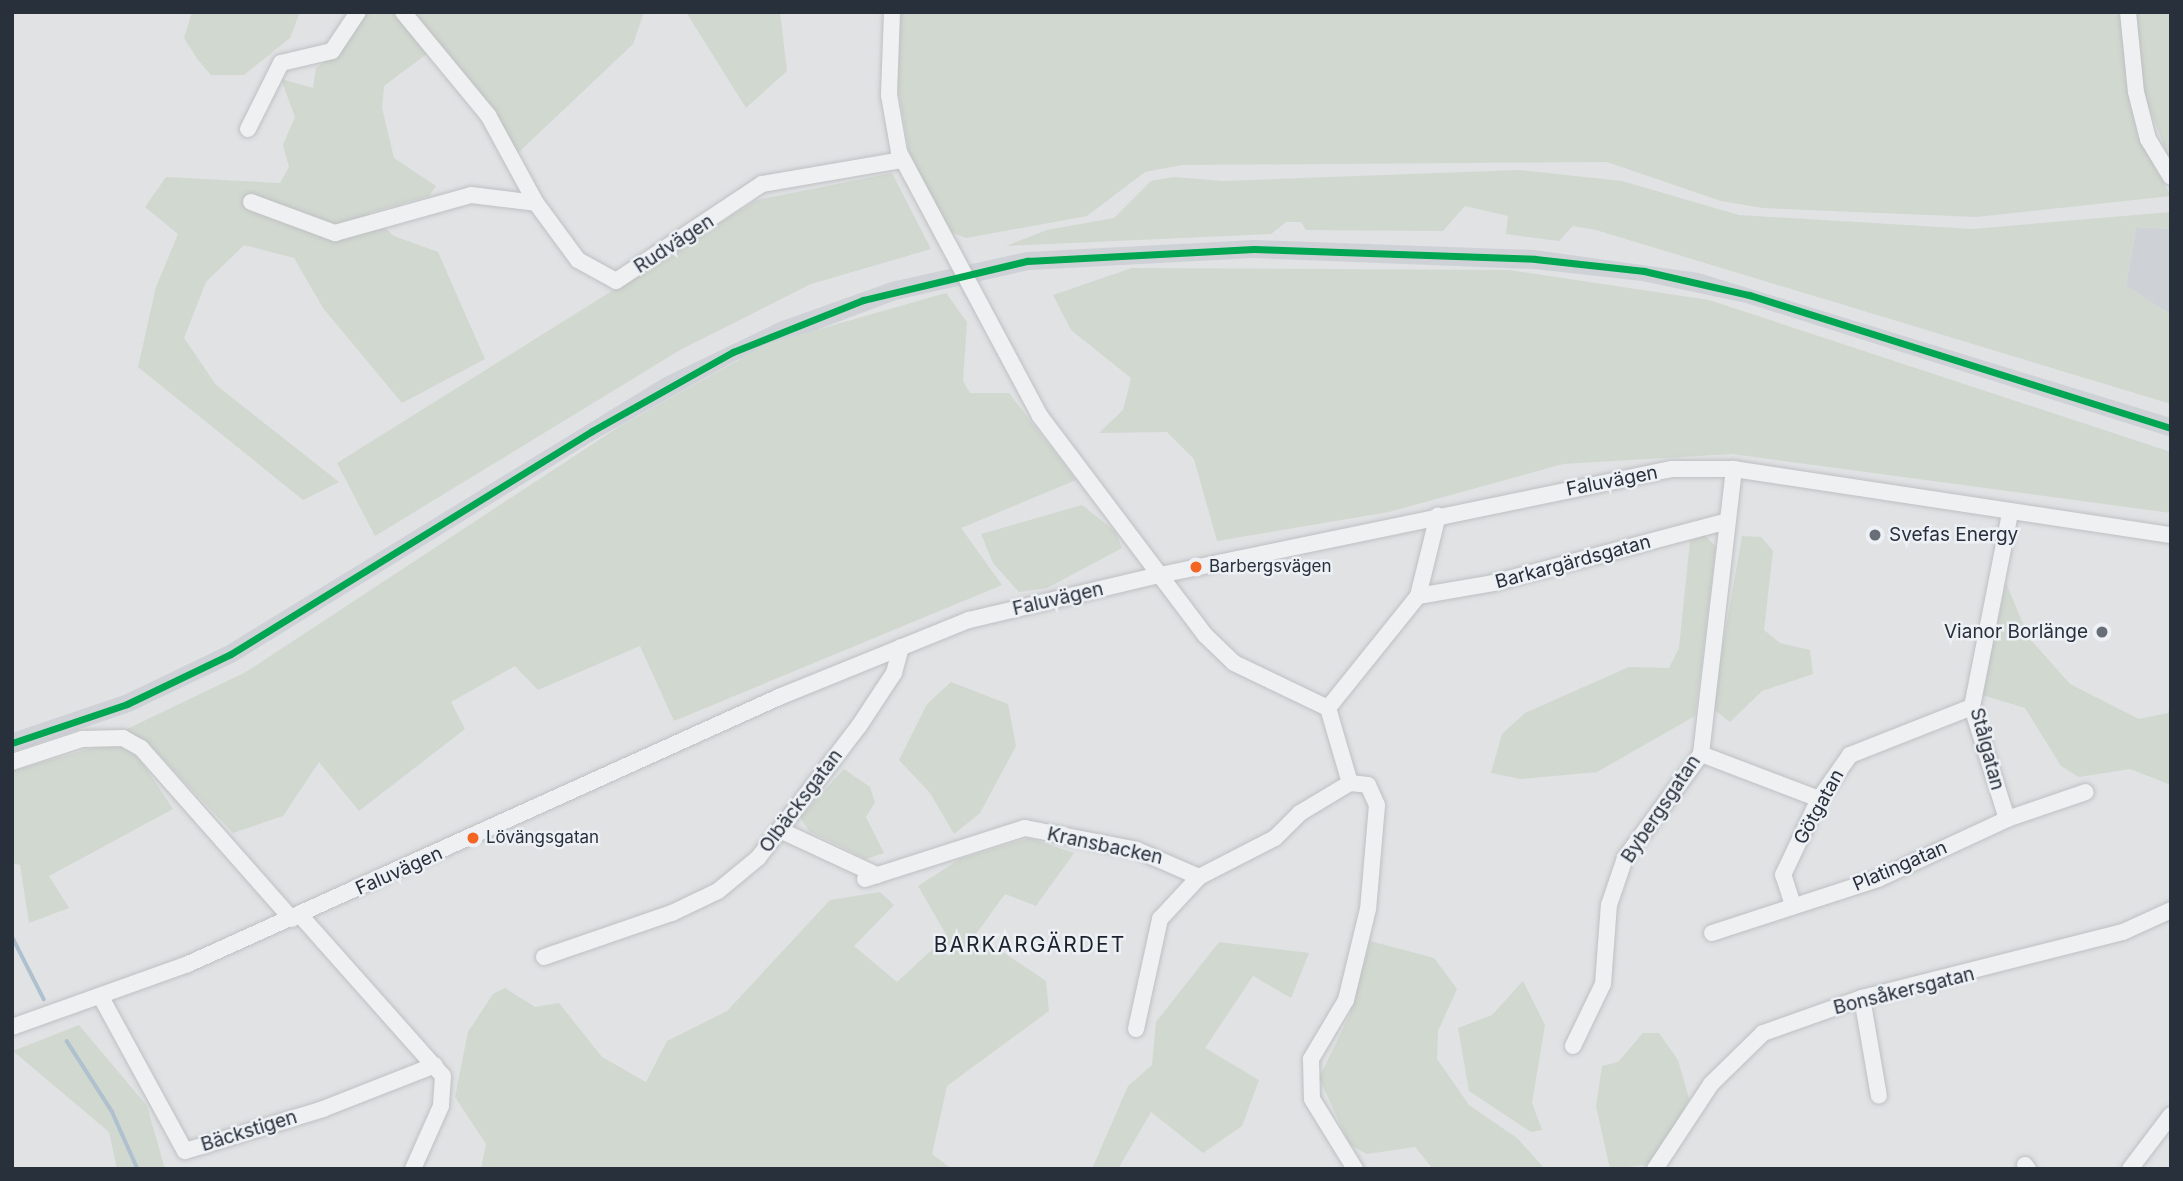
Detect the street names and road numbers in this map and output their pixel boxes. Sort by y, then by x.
street label: Rudvägen [630,210,718,278]
street label: Faluvägen [1564,461,1660,501]
street label: Barkargärdsgatan [1493,530,1653,594]
street label: Faluvägen [1010,577,1106,621]
street label: Stålgatan [1965,705,2009,793]
street label: Olbäcksgatan [755,745,847,857]
street label: Bybergsgatan [1617,751,1705,867]
street label: Götgatan [1789,766,1849,848]
street label: Kransbacken [1045,823,1165,869]
street label: Platingatan [1850,836,1950,896]
street label: Faluvägen [352,842,446,900]
street label: Bonsåkersgatan [1831,962,1977,1020]
street label: Bäckstigen [198,1106,300,1156]

